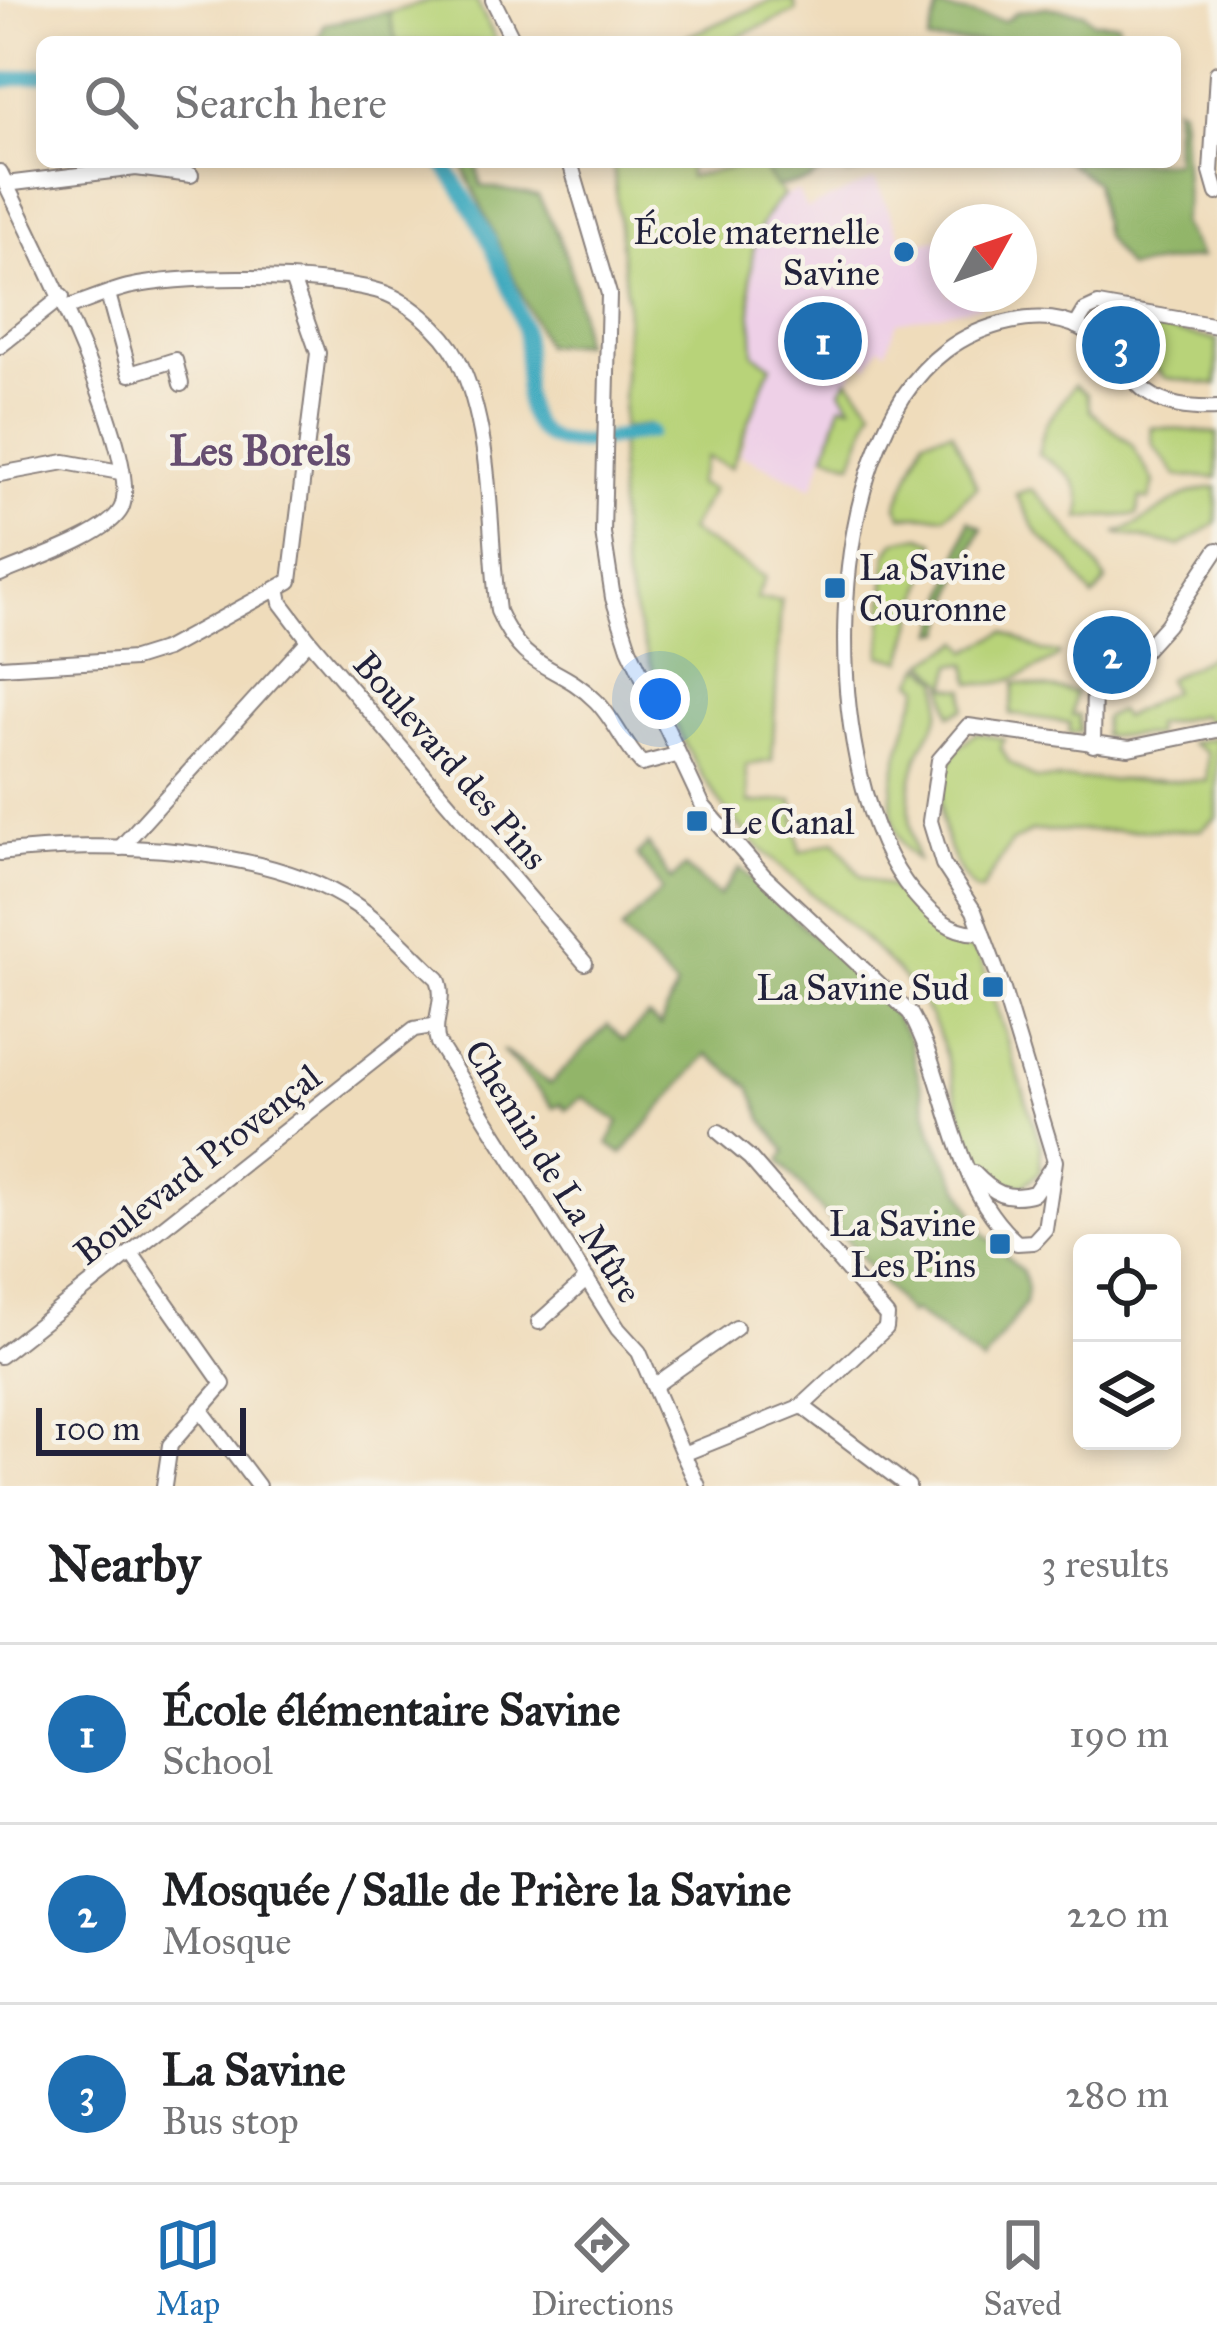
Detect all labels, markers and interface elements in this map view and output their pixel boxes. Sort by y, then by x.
search box [36,36,1181,168]
icon: search [78,69,144,135]
text: Search here [174,75,387,130]
north arrow [929,204,1037,312]
place label: École maternelle Savine [633,209,880,295]
marker: École maternelle Savine [891,239,917,265]
pin: 1 [784,296,862,386]
pin: 3 [1082,300,1160,390]
district label: Les Borels [169,425,351,477]
place label: La Savine Couronne [859,546,1007,631]
marker: La Savine Couronne [822,575,848,601]
pin: 2 [1073,610,1151,700]
street label: Boulevard des Pins [344,643,557,879]
your location [630,669,690,729]
place label: Le Canal [721,800,855,844]
marker: Le Canal [684,808,710,834]
place label: La Savine Sud [756,966,969,1010]
marker: La Savine Sud [980,974,1006,1000]
street label: Chemin de La Mûre [455,1032,652,1311]
street label: Boulevard Provençal [66,1055,330,1275]
place label: La Savine Les Pins [829,1202,976,1287]
marker: La Savine Les Pins [987,1231,1013,1257]
map controls [1073,1234,1181,1450]
button: locate [1073,1234,1181,1342]
button: layers [1073,1342,1181,1450]
scale bar [36,1402,246,1455]
text: 100 m [54,1409,140,1449]
text: Nearby [48,1533,200,1595]
text: 3 results [1041,1540,1169,1588]
text: École élémentaire Savine [162,1682,621,1737]
text: 1 [79,1710,95,1758]
text: 190 m [1069,1710,1169,1758]
text: School [162,1737,273,1785]
text: Mosquée / Salle de Prière la Savine [162,1862,791,1917]
text: 2 [77,1890,97,1938]
text: 220 m [1067,1890,1169,1938]
text: Mosque [162,1917,292,1965]
text: La Savine [162,2042,346,2097]
text: 3 [79,2070,95,2118]
text: 280 m [1065,2070,1169,2118]
text: Bus stop [162,2097,299,2145]
tab: Map [155,2212,221,2324]
tab: Directions [531,2212,673,2324]
tab: Saved [984,2212,1062,2324]

